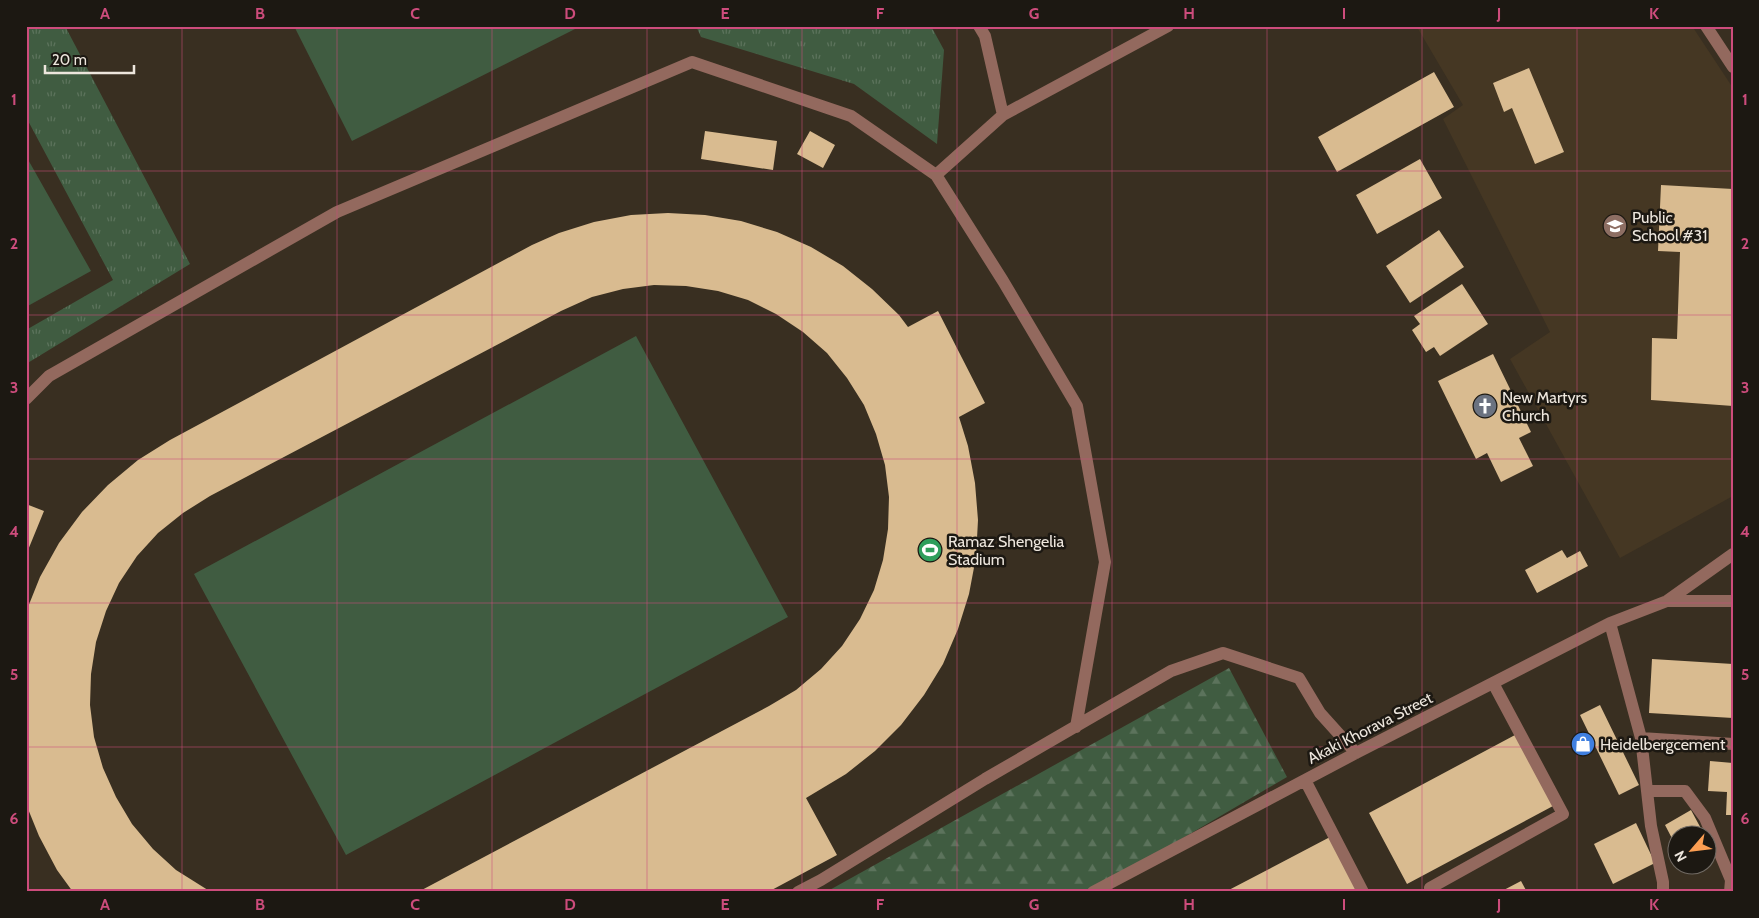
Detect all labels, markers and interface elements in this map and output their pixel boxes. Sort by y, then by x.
text: A [100,4,110,23]
text: B [255,4,265,23]
text: C [410,4,420,23]
text: D [564,4,576,23]
text: E [720,4,730,23]
text: F [876,4,885,23]
text: G [1029,4,1039,23]
text: H [1183,4,1195,23]
text: I [1342,4,1346,23]
text: J [1496,4,1501,23]
text: K [1649,4,1659,23]
scale bar [45,42,134,74]
text: 20 m [52,51,87,69]
text: 1 [11,90,17,109]
text: 1 [1742,90,1748,109]
place label: Public School #31 [1632,208,1707,245]
school or university icon: Public School #31 [1602,213,1628,239]
text: 2 [10,234,18,253]
text: 2 [1741,234,1749,253]
text: 3 [10,378,18,397]
text: 3 [1741,378,1749,397]
place label: New Martyrs Church [1502,388,1588,425]
church icon: New Martyrs Church [1472,393,1498,419]
text: 4 [9,522,19,541]
text: 4 [1740,522,1750,541]
place label: Ramaz Shengelia Stadium [948,532,1064,569]
sports icon: Ramaz Shengelia Stadium [917,537,943,563]
text: 5 [10,665,18,684]
text: 5 [1741,665,1749,684]
street label: Akaki Khorava Street [1304,688,1436,768]
shop icon: Heidelbergcement [1570,731,1596,757]
place label: Heidelbergcement [1600,735,1726,754]
text: 6 [10,809,19,828]
text: 6 [1741,809,1750,828]
north arrow [1666,826,1716,876]
text: N [1670,848,1691,865]
text: A [100,895,110,914]
text: B [255,895,265,914]
text: C [410,895,420,914]
text: D [564,895,576,914]
text: E [720,895,730,914]
text: F [876,895,885,914]
text: G [1029,895,1039,914]
text: H [1183,895,1195,914]
text: I [1342,895,1346,914]
text: J [1496,895,1501,914]
text: K [1649,895,1659,914]

